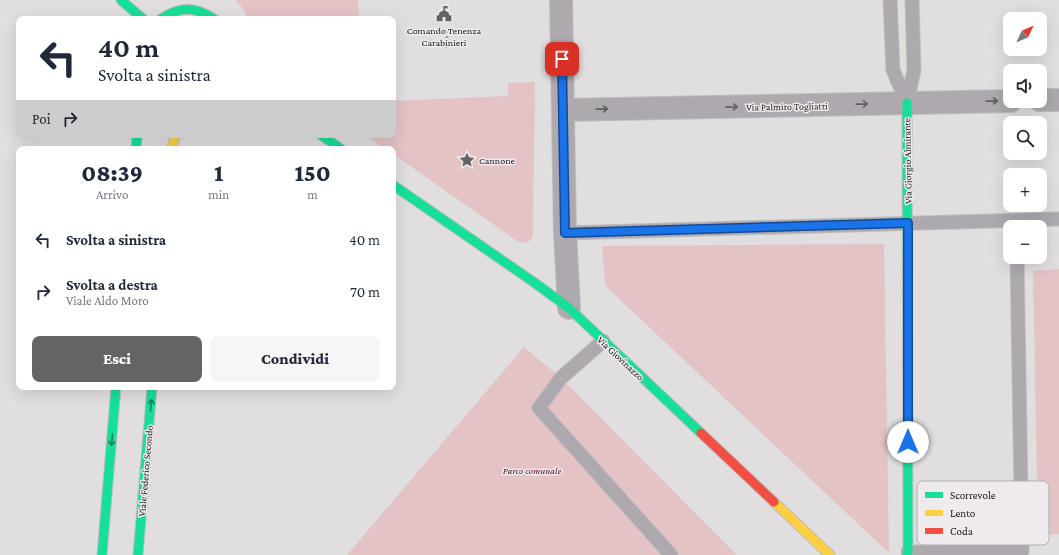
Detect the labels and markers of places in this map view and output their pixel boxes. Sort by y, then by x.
public building icon: Comando Tenenza Carabinieri [435,5,453,23]
place label: Comando Tenenza Carabinieri [407,25,482,48]
pin [545,42,579,76]
place icon: Cannone [458,151,476,169]
place label: Cannone [479,155,516,166]

